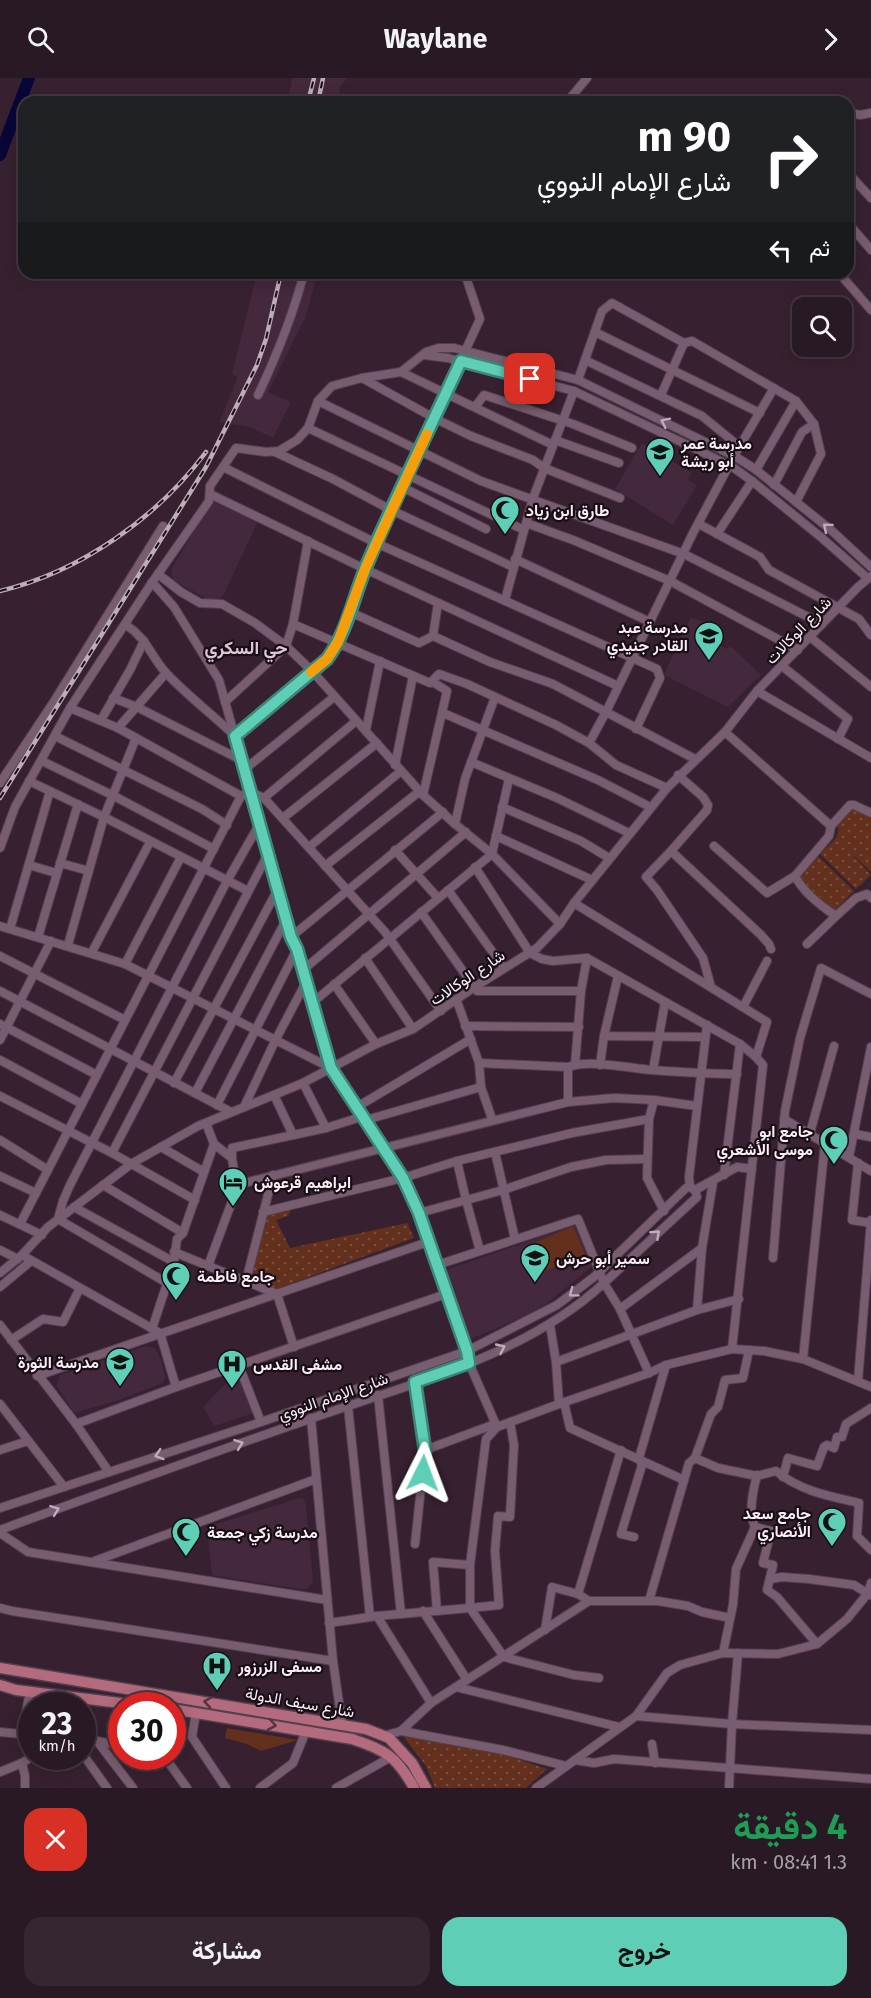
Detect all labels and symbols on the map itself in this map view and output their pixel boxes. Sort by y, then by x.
pin [504,353,555,404]
one-way arrow [660,417,671,429]
place label: مدرسة عمر أبو ريشة [680,434,752,472]
school or university icon: مدرسة عمر أبو ريشة [644,436,676,478]
mosque icon: طارق ابن زياد [489,494,521,536]
place label: طارق ابن زياد [526,501,609,521]
one-way arrow [823,524,834,535]
street label: شارع الوكالات [762,593,837,669]
place label: مدرسة عبد القادر جنيدي [607,618,688,659]
school or university icon: مدرسة عبد القادر جنيدي [693,620,725,662]
district label: حي السكري [205,637,287,663]
street label: شارع الوكالات [426,945,509,1011]
place label: جامع ابو موسى الأشعري [717,1122,813,1163]
mosque icon: جامع ابو موسى الأشعري [818,1124,850,1166]
hotel icon: ابراهيم قرعوش [217,1166,249,1208]
place label: ابراهيم قرعوش [254,1173,351,1193]
one-way arrow [650,1230,660,1241]
school or university icon: سمير أبو حرش [519,1242,551,1284]
place label: سمير أبو حرش [556,1249,650,1269]
mosque icon: جامع فاطمة [160,1260,192,1302]
place label: جامع فاطمة [197,1267,275,1288]
one-way arrow [569,1286,580,1297]
one-way arrow [494,1344,505,1356]
school or university icon: مدرسة الثورة [104,1346,136,1388]
hospital icon: مشفى القدس [216,1348,248,1390]
place label: مدرسة الثورة [18,1353,99,1373]
place label: مشفى القدس [253,1355,343,1374]
street label: شارع الإمام النووي [276,1369,392,1428]
one-way arrow [233,1439,244,1452]
position arrow [391,1441,455,1505]
one-way arrow [154,1448,165,1461]
one-way arrow [49,1504,60,1517]
place label: جامع سعد الأنصاري [743,1504,811,1545]
mosque icon: جامع سعد الأنصاري [816,1506,848,1548]
mosque icon: مدرسة زكي جمعة [170,1516,202,1558]
place label: مدرسة زكي جمعة [207,1523,318,1546]
hospital icon: مسفى الزرزور [201,1650,233,1692]
place label: مسفى الزرزور [237,1657,322,1677]
street label: شارع سيف الدولة [243,1684,356,1723]
speed limit sign: 30 [108,1692,186,1770]
one-way arrow [203,1696,213,1709]
one-way arrow [266,1718,276,1731]

